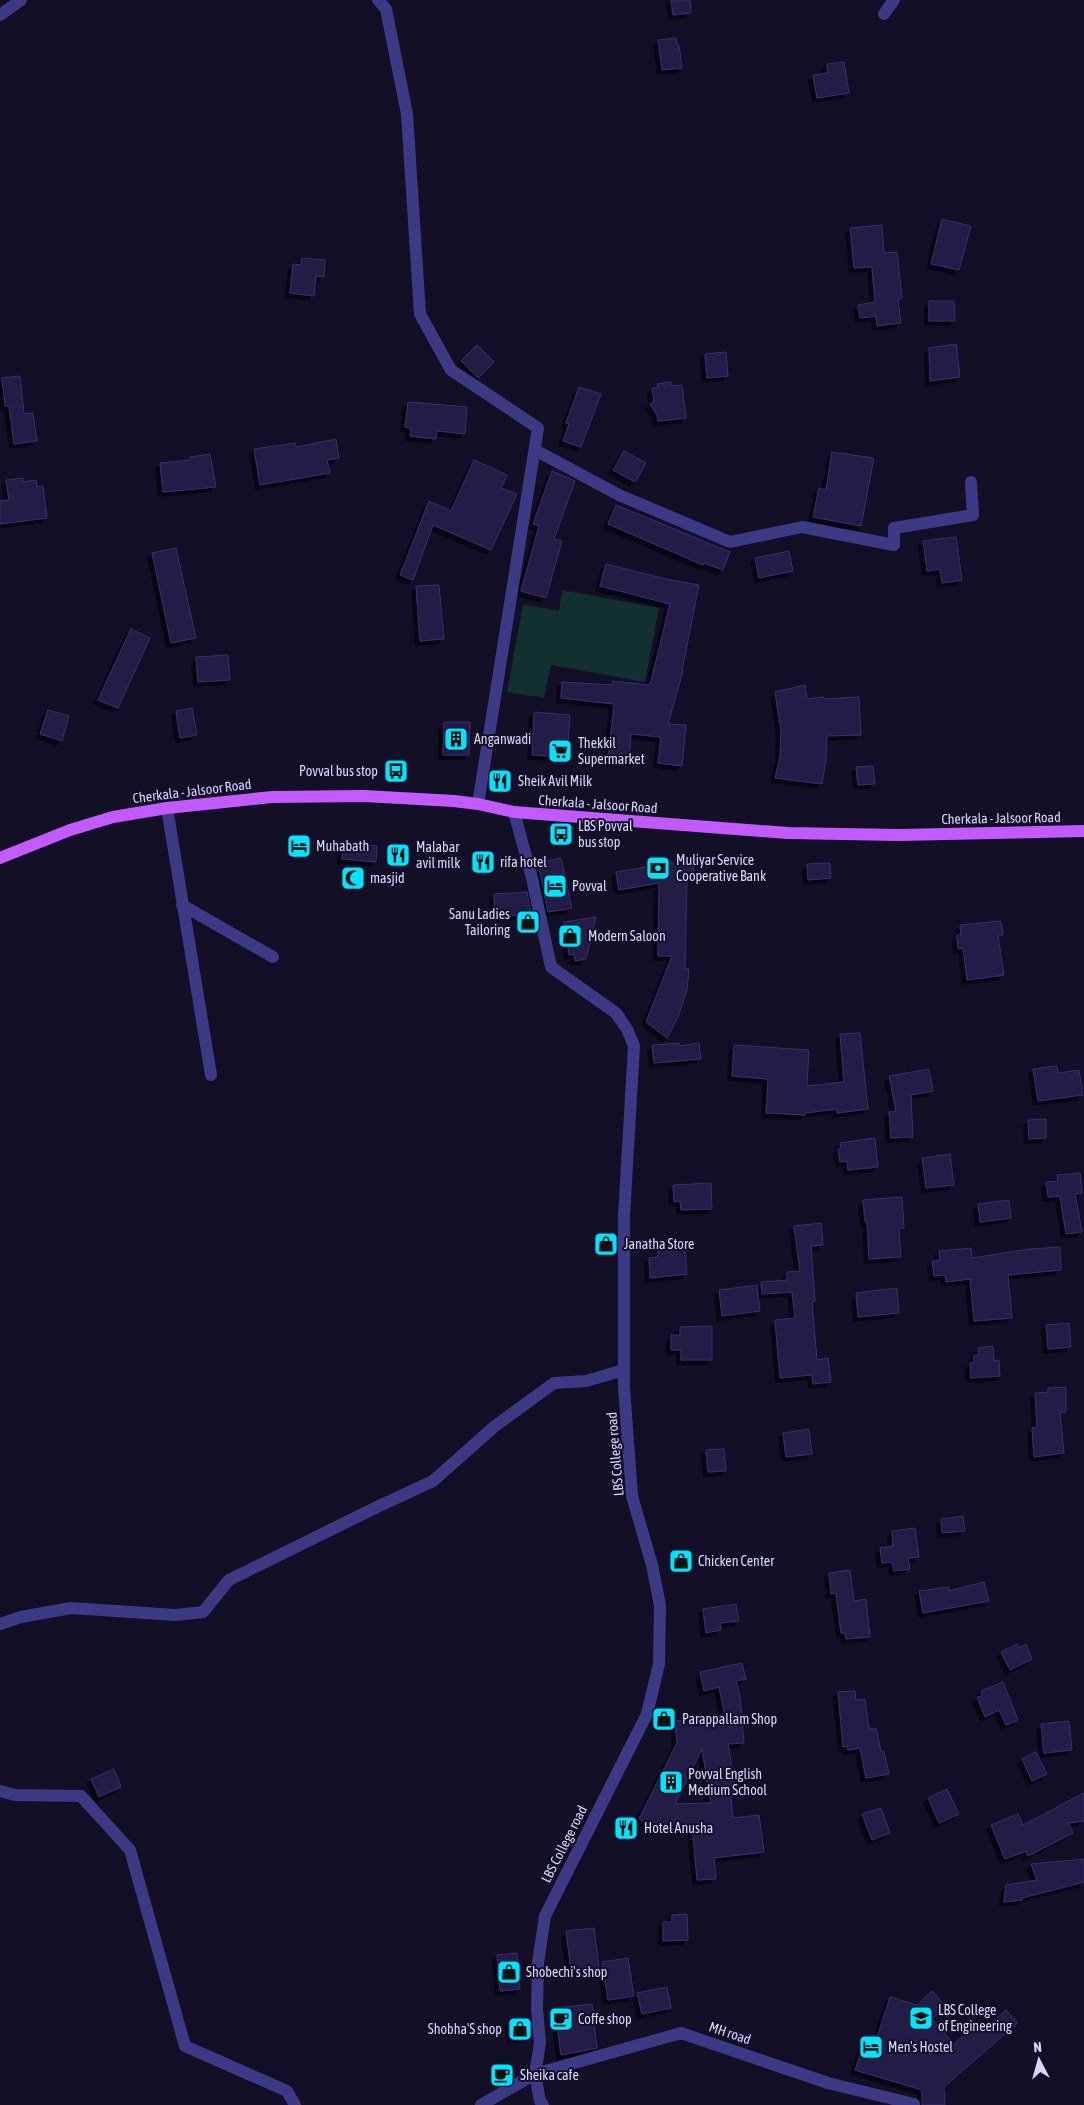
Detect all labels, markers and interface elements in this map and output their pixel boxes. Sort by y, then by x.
building icon: Anganwadi [443,726,469,752]
place label: Anganwadi [474,731,531,747]
place label: Thekkil Supermarket [578,735,645,767]
supermarket icon: Thekkil Supermarket [547,738,573,764]
bus stop icon: Povval bus stop [383,758,409,784]
place label: Povval bus stop [299,763,378,779]
restaurant icon: Sheik Avil Milk [487,768,513,794]
place label: Sheik Avil Milk [518,773,592,789]
street label: Cherkala - Jalsoor Road [132,776,252,806]
street label: Cherkala - Jalsoor Road [538,792,658,816]
street label: Cherkala - Jalsoor Road [941,809,1061,827]
place label: LBS Povval bus stop [578,818,633,850]
bus stop icon: LBS Povval bus stop [548,821,574,847]
hotel icon: Muhabath [286,833,312,859]
place label: Muhabath [316,838,369,854]
place label: Malabar avil milk [416,839,460,871]
restaurant icon: Malabar avil milk [385,842,411,868]
restaurant icon: rifa hotel [470,849,496,875]
place label: Muliyar Service Cooperative Bank [676,852,766,884]
place label: rifa hotel [500,854,547,870]
bank icon: Muliyar Service Cooperative Bank [645,855,671,881]
mosque icon: masjid [340,865,366,891]
place label: masjid [370,870,405,886]
hotel icon: Povval [542,873,568,899]
place label: Povval [572,878,607,894]
place label: Sanu Ladies Tailoring [449,906,510,938]
shop icon: Sanu Ladies Tailoring [515,909,541,935]
shop icon: Modern Saloon [557,923,583,949]
place label: Modern Saloon [588,928,666,944]
shop icon: Janatha Store [593,1231,619,1257]
place label: Janatha Store [624,1236,694,1252]
street label: LBS College road [603,1411,627,1497]
shop icon: Chicken Center [668,1548,694,1574]
place label: Chicken Center [698,1553,775,1569]
shop icon: Parappallam Shop [651,1706,677,1732]
place label: Parappallam Shop [682,1711,777,1727]
place label: Povval English Medium School [688,1766,767,1798]
building icon: Povval English Medium School [658,1769,684,1795]
street label: LBS College road [538,1803,590,1885]
restaurant icon: Hotel Anusha [613,1815,639,1841]
place label: Hotel Anusha [644,1820,713,1836]
shop icon: Shobechi's shop [496,1959,522,1985]
place label: Shobechi's shop [526,1964,608,1980]
place label: LBS College of Engineering [938,2002,1012,2034]
school or university icon: LBS College of Engineering [908,2005,934,2031]
cafe icon: Coffe shop [548,2006,574,2032]
place label: Coffe shop [578,2011,632,2027]
shop icon: Shobha'S shop [507,2016,533,2042]
street label: MH road [707,2018,753,2048]
place label: Shobha'S shop [428,2021,502,2037]
hotel icon: Men's Hostel [858,2034,884,2060]
north arrow [1014,2035,1064,2085]
place label: Men's Hostel [888,2039,953,2055]
text: N [1033,2039,1043,2055]
cafe icon: Sheika cafe [489,2062,515,2088]
place label: Sheika cafe [520,2067,579,2083]

